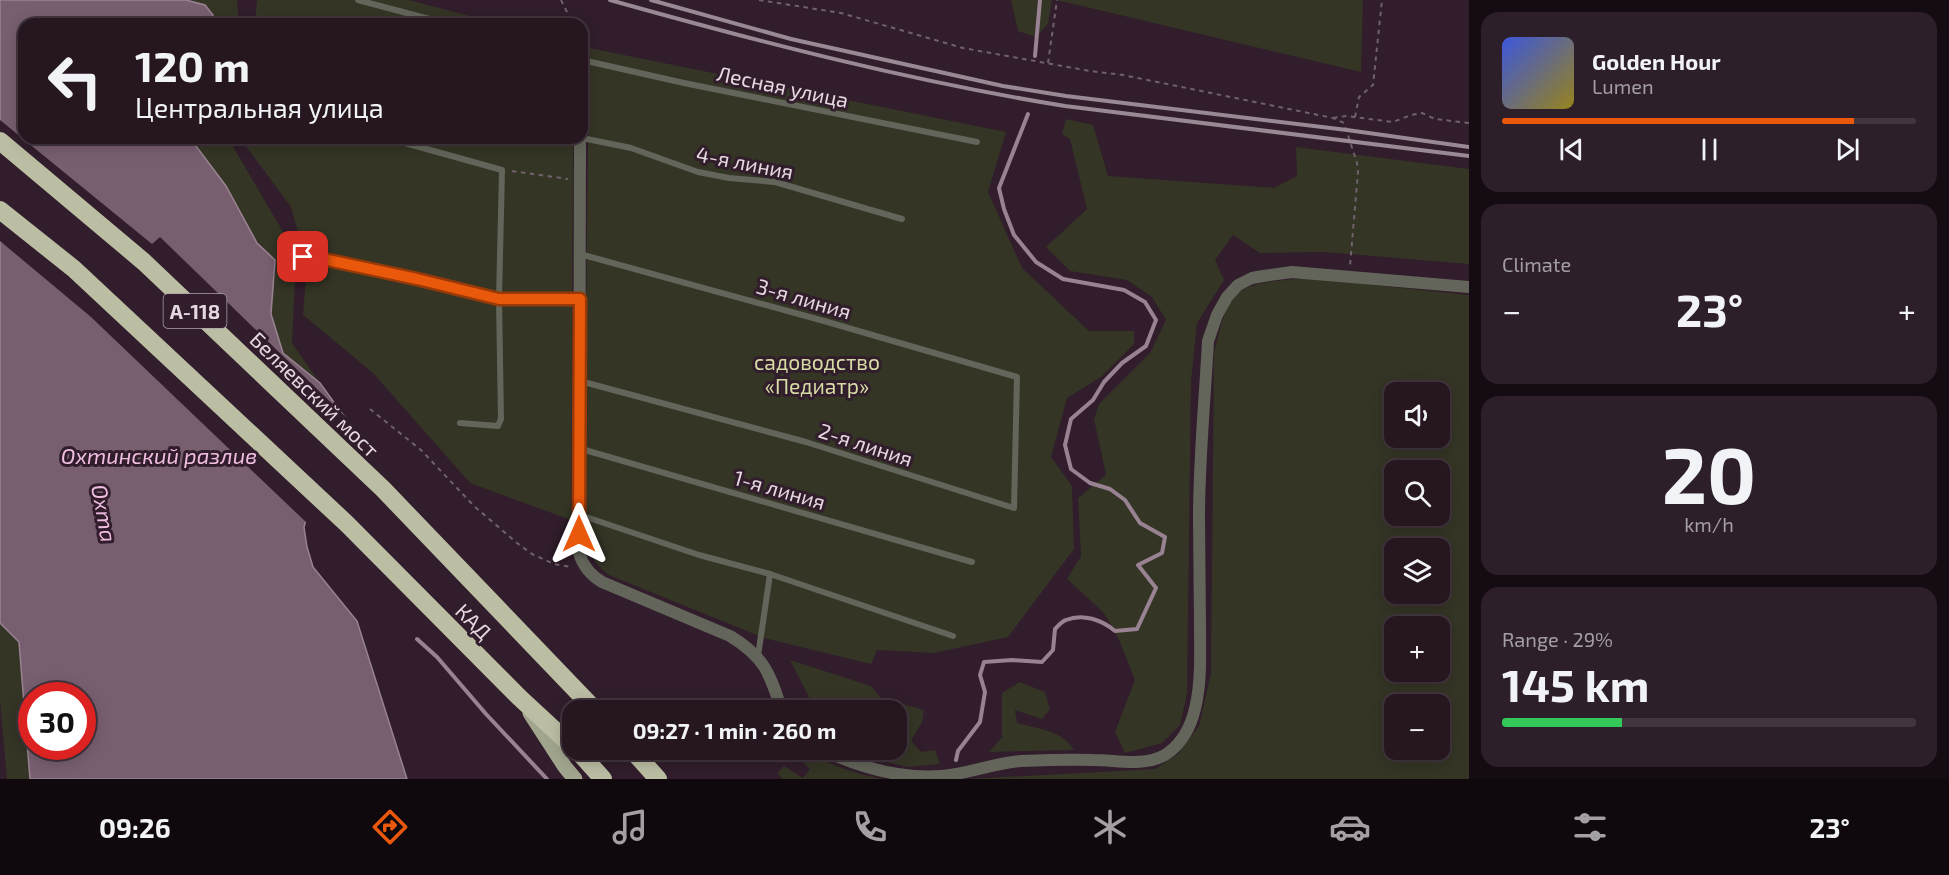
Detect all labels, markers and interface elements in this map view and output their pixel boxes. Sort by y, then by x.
text: 120 m [135,40,250,90]
icon: left [36,42,114,120]
text: Golden Hour [1592,48,1721,74]
street label: Лесная улица [715,60,851,113]
text: Lumen [1592,74,1654,98]
text: Центральная улица [135,91,384,123]
icon: previous [1555,133,1588,166]
icon: pause [1693,133,1726,166]
icon: next [1831,133,1864,166]
street label: 4-я линия [694,140,796,184]
pin [277,231,328,282]
icon: arrive [286,240,319,273]
text: Climate [1502,252,1571,276]
street label: 3-я линия [754,273,854,323]
text: 23° [1676,282,1743,336]
text: − [1502,290,1521,330]
text: + [1898,290,1916,330]
road number: А-118 [164,294,226,328]
street label: Беляевский мост [245,326,385,462]
park label: садоводство «Педиатр» [754,349,880,398]
map controls [1384,382,1450,760]
button: sound [1384,382,1450,448]
street label: 2-я линия [816,417,916,471]
text: 20 [1662,426,1756,520]
water label: Охтинский разлив [61,442,257,468]
button: search [1384,460,1450,526]
street label: 1-я линия [731,464,829,514]
water label: Охта [87,482,123,544]
position arrow [547,502,611,566]
text: km/h [1684,512,1734,536]
button: layers [1384,538,1450,604]
street label: КАД [451,598,497,644]
button: + [1384,616,1450,682]
text: Range · 29% [1502,627,1613,651]
text: 145 km [1502,657,1649,711]
speed limit sign: 30 [18,682,96,760]
button: − [1384,694,1450,760]
text: 09:27 · 1 min · 260 m [633,717,836,743]
icon: directions [369,806,411,848]
icon: music [609,806,651,848]
icon: phone [849,806,891,848]
icon: climate [1089,806,1131,848]
icon: car [1329,806,1371,848]
icon: filters [1569,806,1611,848]
text: 09:26 [99,811,171,843]
text: 23° [1810,811,1850,843]

